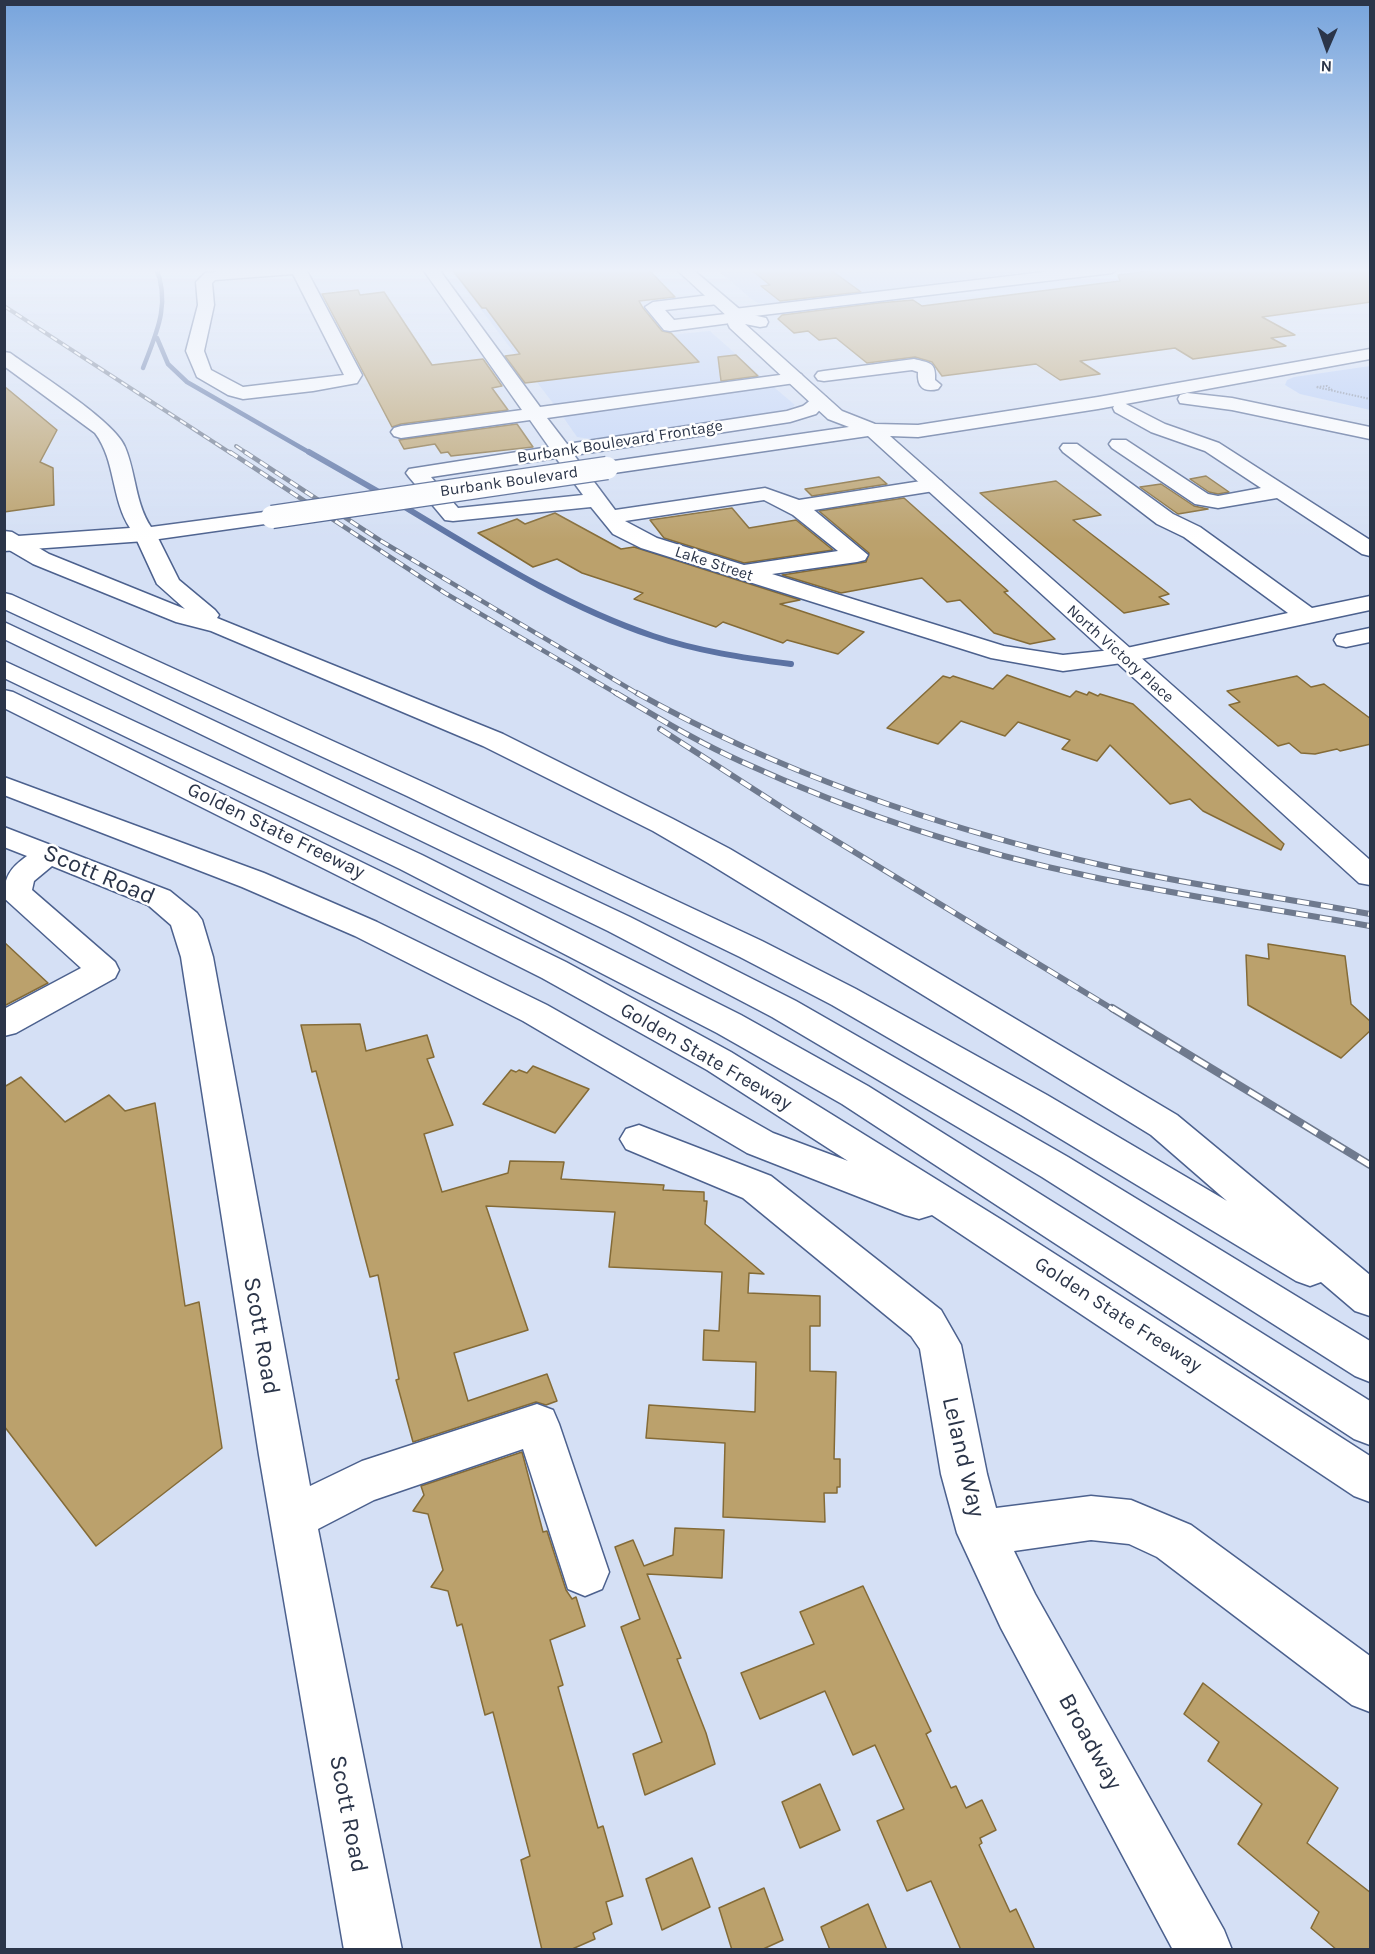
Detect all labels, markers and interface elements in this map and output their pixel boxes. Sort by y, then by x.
north arrow [1297,18,1357,78]
text: N [1320,57,1332,76]
street label: Burbank Boulevard Frontage [516,416,724,468]
street label: Burbank Boulevard [439,463,579,501]
street label: Lake Street [672,542,756,586]
street label: North Victory Place [1063,601,1177,707]
street label: Golden State Freeway [183,778,369,884]
street label: Scott Road [39,838,159,912]
street label: Golden State Freeway [616,998,796,1116]
street label: Golden State Freeway [1030,1252,1206,1378]
street label: Scott Road [236,1275,286,1397]
street label: Leland Way [935,1394,991,1520]
street label: Broadway [1052,1689,1128,1795]
street label: Scott Road [323,1753,373,1875]

